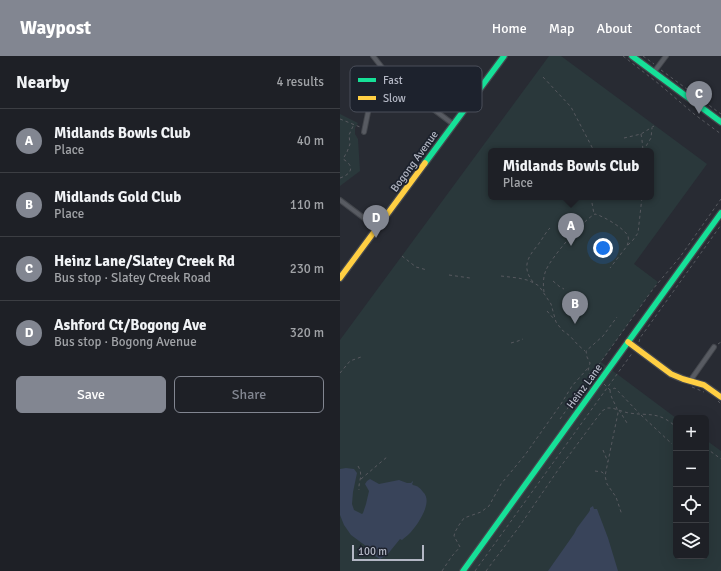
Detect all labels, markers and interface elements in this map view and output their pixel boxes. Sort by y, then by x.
text: Waypost [20,16,91,40]
text: Home [492,20,527,37]
text: Map [549,20,574,37]
text: About [596,20,632,37]
text: Contact [654,20,701,37]
legend [350,66,482,112]
text: Nearby [16,72,69,93]
text: 4 results [276,74,324,90]
text: Fast [383,74,403,87]
pin: C [686,81,712,114]
text: Slow [383,92,406,105]
text: Midlands Bowls Club [54,124,191,142]
street label: Bogong Avenue [388,128,441,194]
text: A [25,133,33,149]
text: 40 m [297,133,324,149]
text: Place [54,142,84,158]
popup [488,148,654,200]
text: Midlands Bowls Club [503,157,639,175]
text: Place [503,175,533,191]
text: Midlands Gold Club [54,188,181,206]
text: B [25,197,33,213]
text: 110 m [290,197,324,213]
pin: D [363,205,389,238]
text: Place [54,206,84,222]
pin: A [558,213,584,246]
your location [593,238,613,258]
text: Heinz Lane/Slatey Creek Rd [54,252,235,270]
text: C [25,261,33,277]
text: 230 m [290,261,324,277]
text: Bus stop · Slatey Creek Road [54,270,211,286]
pin: B [562,291,588,324]
text: Ashford Ct/Bogong Ave [54,316,206,334]
text: D [25,325,33,341]
text: 320 m [290,325,324,341]
text: Bus stop · Bogong Avenue [54,334,197,350]
street label: Heinz Lane [564,361,605,411]
button: Save [16,376,166,413]
button: Share [174,376,324,413]
map controls [673,415,709,559]
button: + [673,415,709,451]
button: − [673,451,709,487]
button: locate [673,487,709,523]
button: layers [673,523,709,559]
scale bar [352,543,424,562]
text: 100 m [358,545,387,558]

